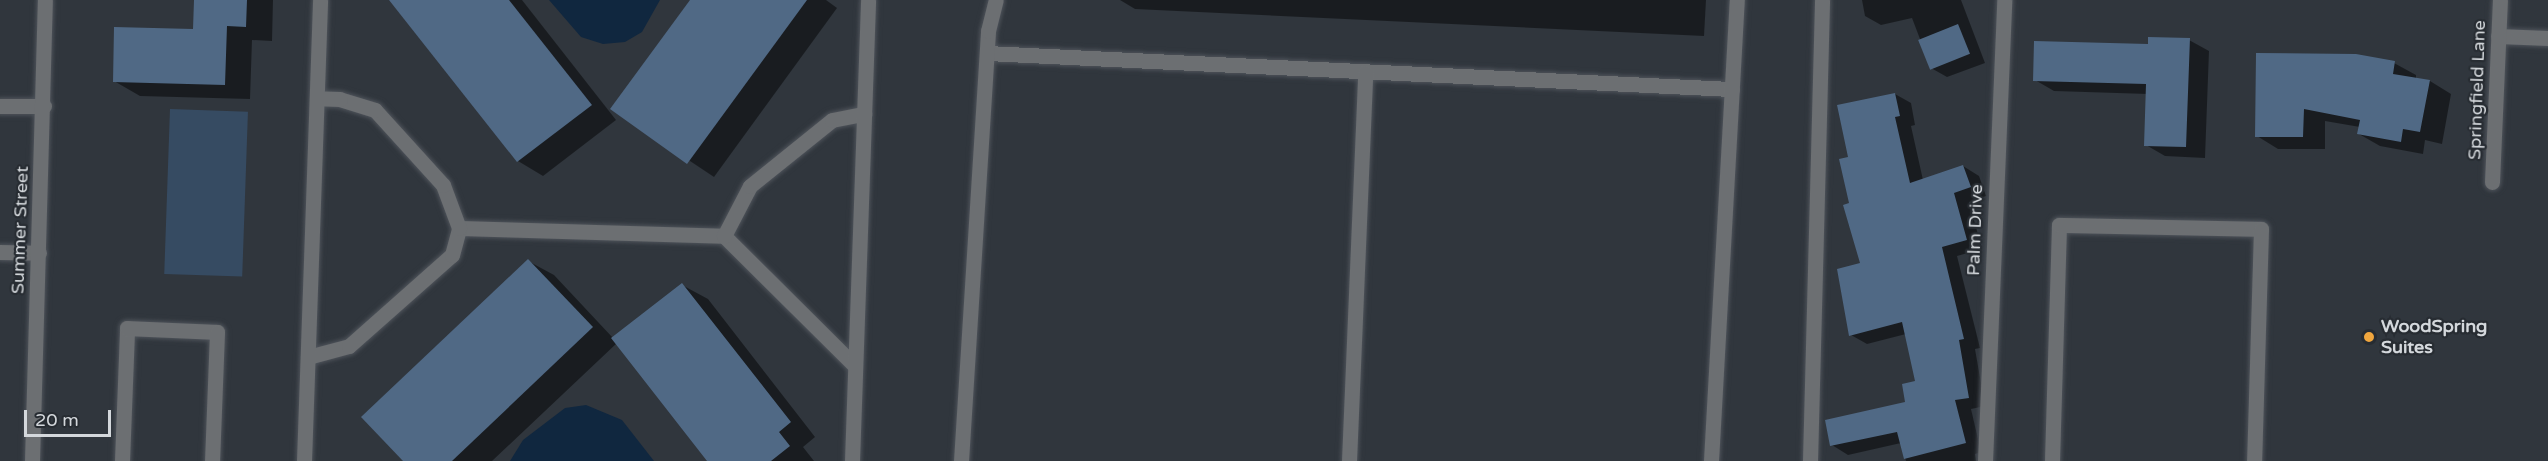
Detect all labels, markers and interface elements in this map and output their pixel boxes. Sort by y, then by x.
street label: Springfield Lane [2464,20,2490,160]
street label: Summer Street [7,166,33,294]
street label: Palm Drive [1963,184,1987,276]
place label: WoodSpring Suites [2381,316,2487,358]
marker: WoodSpring Suites [2362,330,2376,344]
scale bar [27,398,114,436]
text: 20 m [35,409,79,431]

